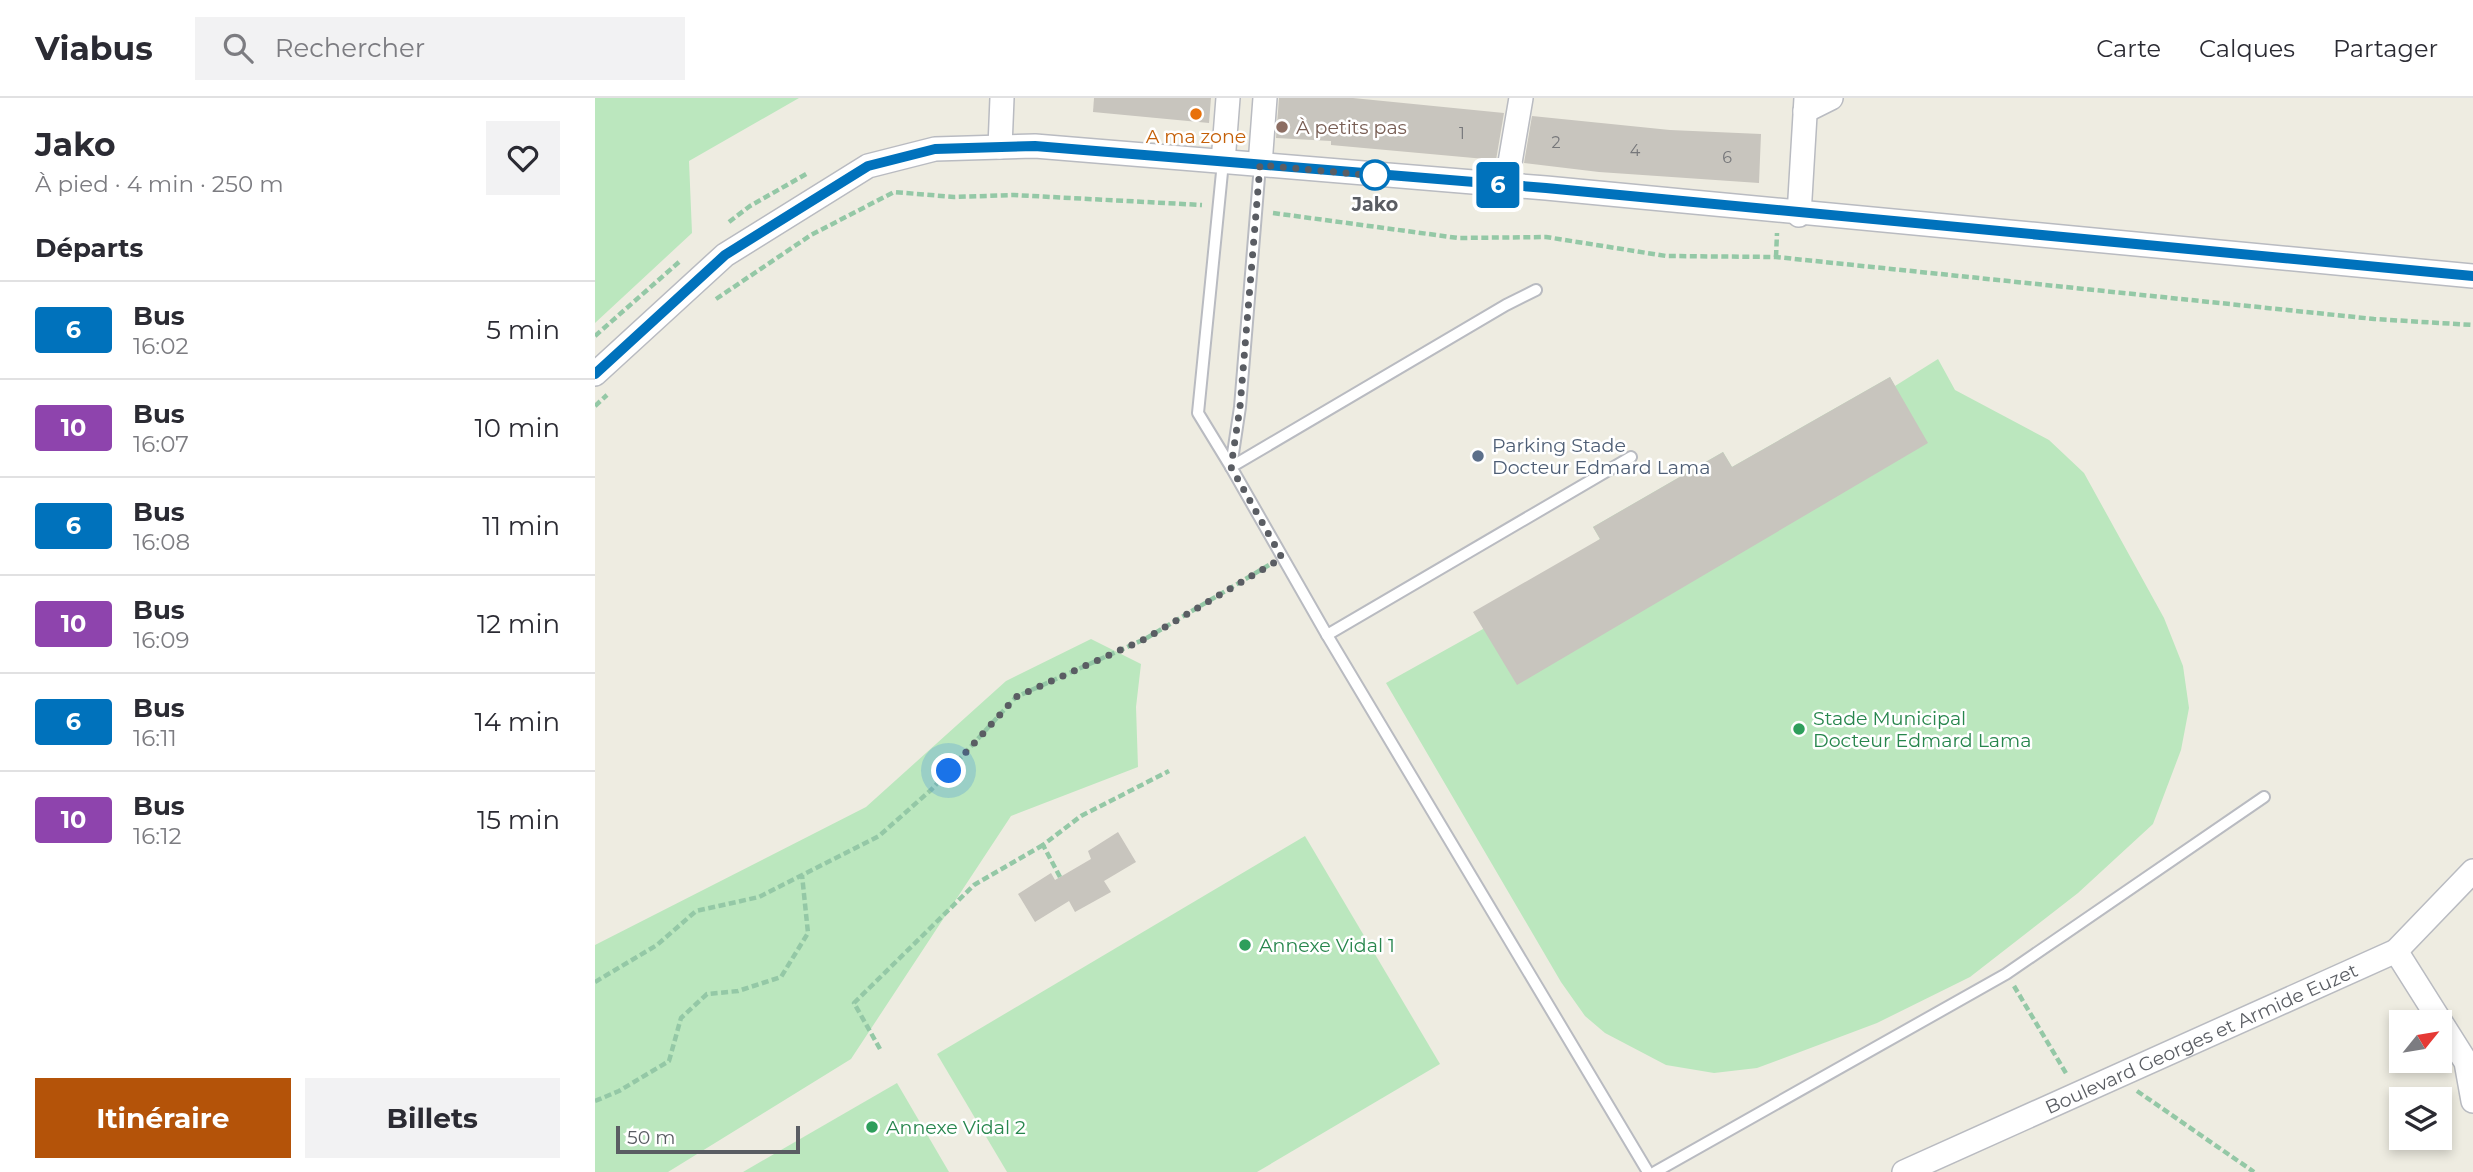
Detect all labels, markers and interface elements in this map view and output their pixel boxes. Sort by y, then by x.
search box [195,17,685,80]
text: Viabus [35,28,153,68]
icon: search [219,29,257,67]
text: Rechercher [275,32,425,64]
text: Carte [2096,34,2161,63]
text: Calques [2199,34,2295,63]
text: Partager [2333,34,2438,63]
marker: A ma zone [1188,106,1204,122]
place label: À petits pas [1296,116,1407,139]
marker: À petits pas [1274,119,1290,135]
button: heart [486,121,560,195]
text: Jako [35,124,116,164]
house number: 1 [1459,124,1465,143]
place label: A ma zone [1146,125,1246,148]
house number: 2 [1551,133,1561,152]
house number: 4 [1630,141,1641,160]
house number: 6 [1722,148,1732,167]
marker: Jako [1360,160,1390,190]
line badge: 6 [1475,162,1521,208]
text: À pied · 4 min · 250 m [35,170,284,198]
text: 6 [1490,170,1506,199]
place label: Jako [1351,193,1398,216]
text: Départs [35,232,143,264]
text: Bus [133,300,185,332]
text: 5 min [486,314,560,346]
text: 6 [66,315,81,344]
text: 16:02 [133,332,188,360]
text: Bus [133,398,185,430]
text: 10 min [474,412,560,444]
text: 10 [61,413,86,442]
text: 16:07 [133,430,189,458]
place label: Parking Stade Docteur Edmard Lama [1492,434,1710,479]
marker: Parking Stade Docteur Edmard Lama [1470,448,1486,464]
text: Bus [133,496,185,528]
text: 11 min [482,510,560,542]
text: 6 [66,511,81,540]
text: 16:08 [133,528,190,556]
text: Bus [133,594,185,626]
text: 12 min [477,608,560,640]
text: 10 [61,609,86,638]
text: 16:09 [133,626,189,654]
text: Bus [133,692,185,724]
text: 14 min [474,706,560,738]
text: 6 [66,707,81,736]
place label: Stade Municipal Docteur Edmard Lama [1813,707,2031,752]
marker: Stade Municipal Docteur Edmard Lama [1791,721,1807,737]
text: 16:11 [133,724,177,752]
your location [931,753,966,788]
text: Bus [133,790,185,822]
text: 15 min [477,804,560,836]
text: 10 [61,805,86,834]
text: 16:12 [133,822,182,850]
place label: Annexe Vidal 1 [1259,934,1395,957]
marker: Annexe Vidal 1 [1237,937,1253,953]
street label: Boulevard Georges et Armide Euzet [2042,959,2362,1119]
north arrow [2389,1010,2452,1073]
map controls [2389,1010,2452,1150]
button: Itinéraire [35,1078,291,1158]
button: Billets [305,1078,560,1158]
button: layers [2389,1087,2452,1150]
place label: Annexe Vidal 2 [886,1116,1026,1139]
marker: Annexe Vidal 2 [864,1119,880,1135]
scale bar [616,1123,800,1155]
text: 50 m [627,1126,675,1149]

